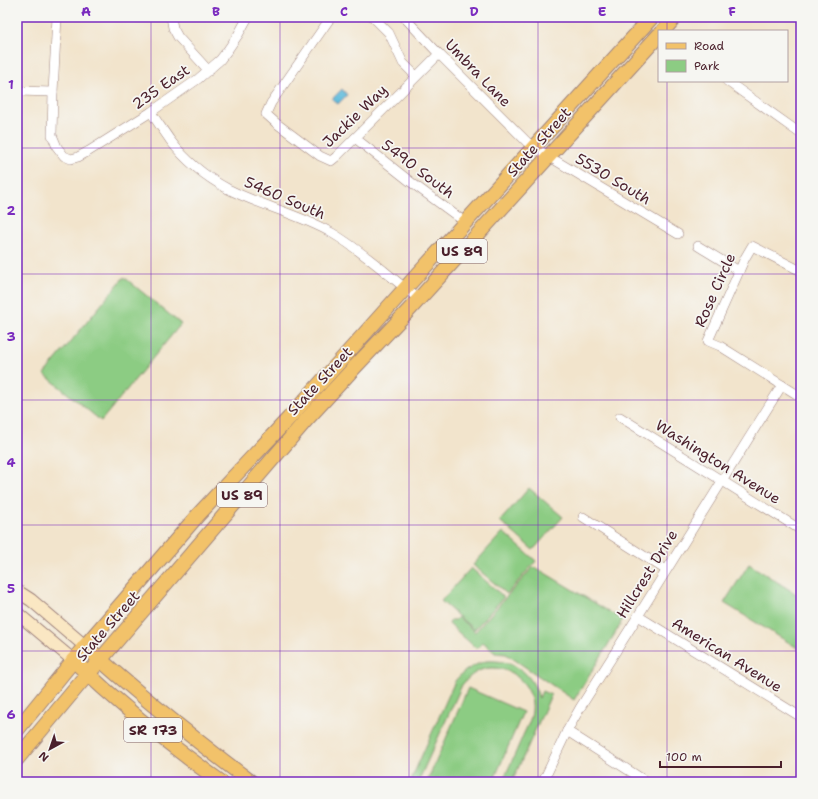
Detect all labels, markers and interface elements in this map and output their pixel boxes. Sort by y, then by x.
text: A [81,3,91,20]
text: B [212,3,220,20]
text: C [340,3,348,20]
text: D [469,3,479,20]
text: E [598,3,607,20]
text: F [728,3,736,20]
legend [658,30,788,82]
street label: Umbra Lane [441,35,515,111]
text: Road [694,38,725,54]
text: Park [694,58,720,74]
street label: 235 East [128,60,194,114]
text: 1 [8,76,14,93]
street label: Jackie Way [318,80,392,152]
street label: State Street [502,103,576,181]
street label: 5490 South [378,135,458,203]
street label: 5530 South [572,149,654,209]
street label: 5460 South [241,172,329,224]
text: 2 [6,202,16,219]
road number: US 89 [437,239,487,263]
street label: Rose Circle [690,250,740,330]
text: 3 [6,328,16,345]
street label: State Street [283,342,357,420]
street label: Washington Avenue [652,415,784,509]
text: 4 [6,454,16,471]
road number: US 89 [217,483,267,507]
street label: Hillcrest Drive [612,526,682,622]
text: 5 [7,580,15,597]
street label: State Street [72,586,144,666]
street label: American Avenue [668,613,786,697]
text: 6 [6,706,16,723]
road number: SR 173 [124,718,182,742]
north arrow [30,729,70,769]
scale bar [660,743,781,769]
text: N [36,748,52,765]
text: 100 m [666,749,702,765]

